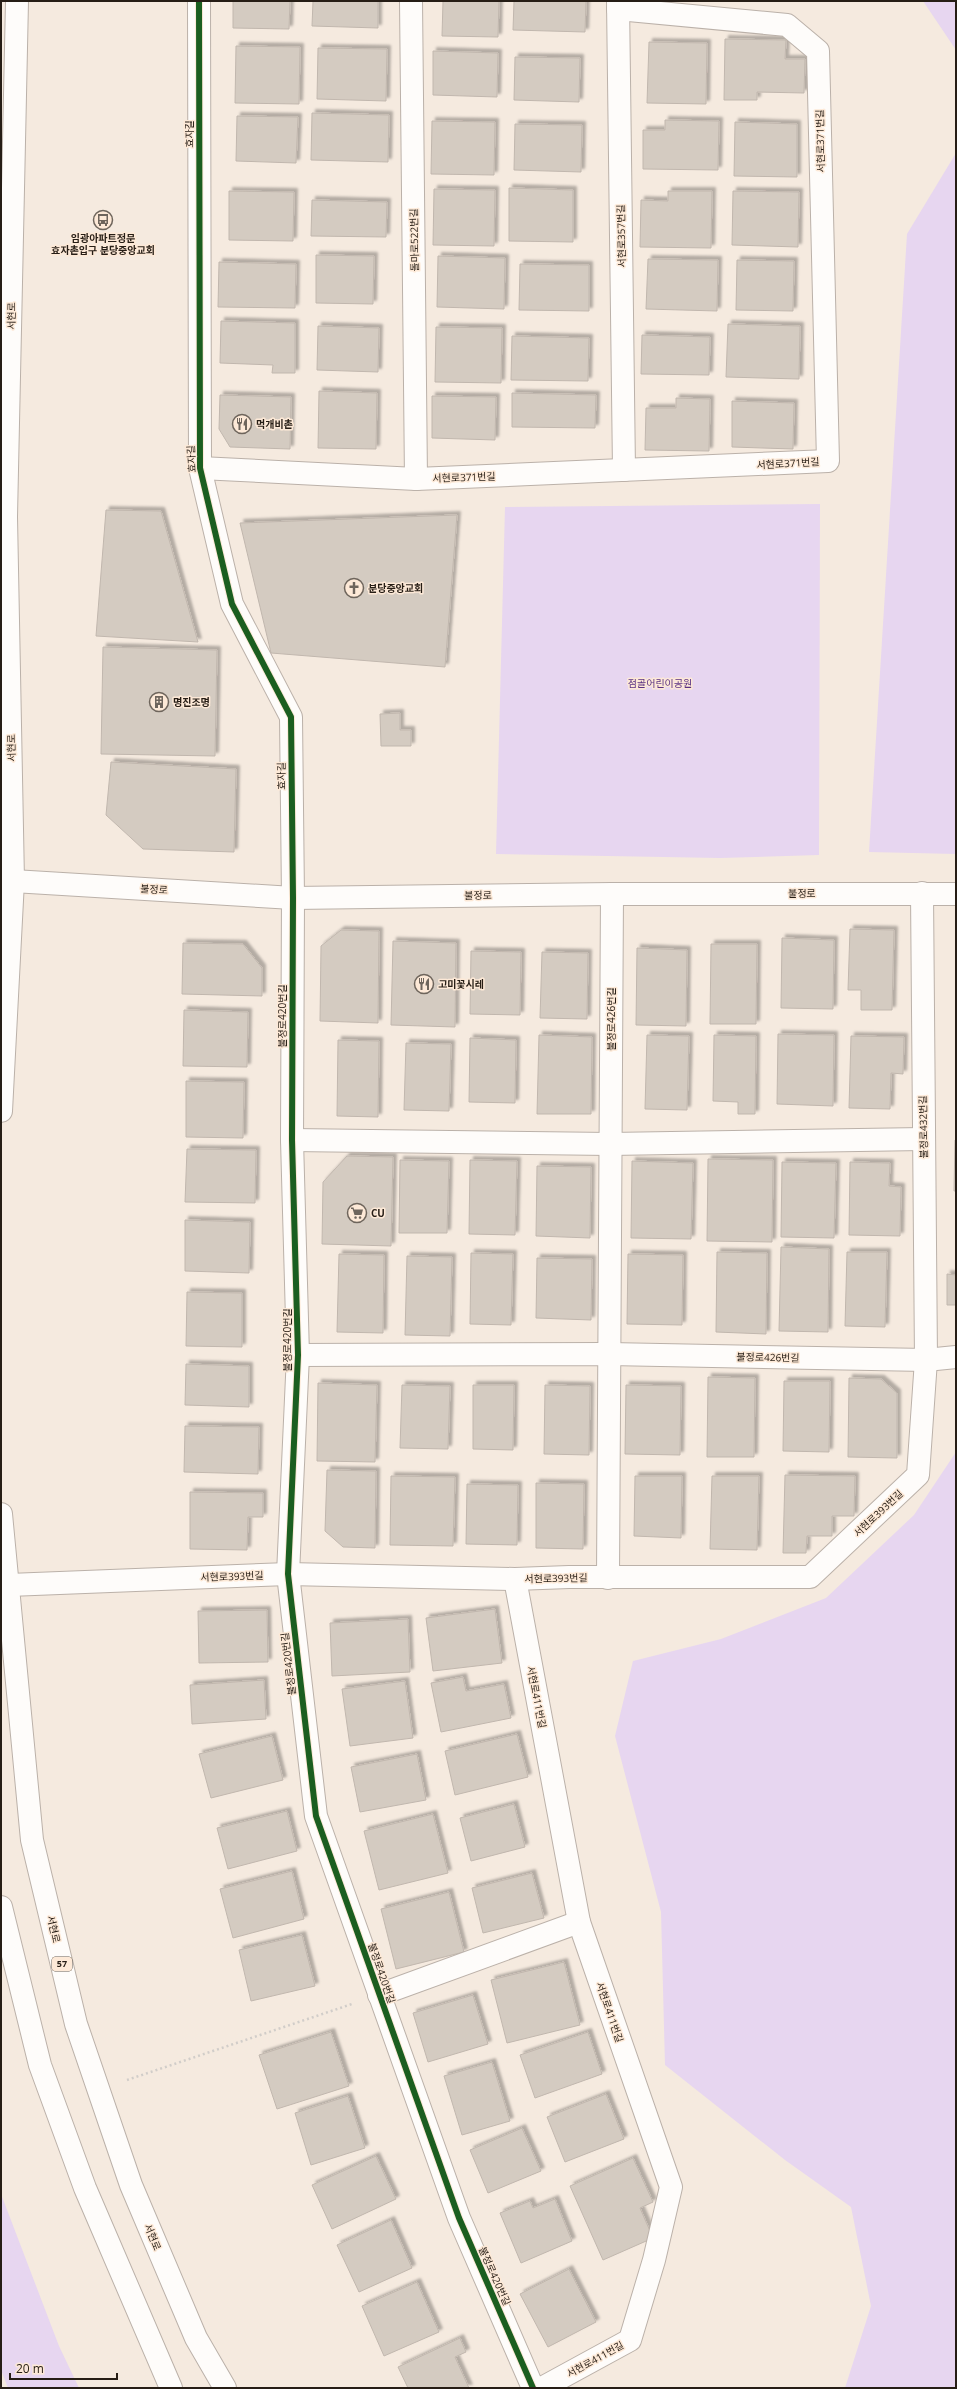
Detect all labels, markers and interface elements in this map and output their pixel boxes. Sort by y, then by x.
street label: 서현로371번길 [812,109,828,173]
street label: 효자길 [182,120,196,148]
street label: 서현로357번길 [613,204,629,268]
street label: 돌마로522번길 [406,208,422,272]
bus stop icon: 임광아파트정문 효자촌입구 분당중앙교회 [92,209,114,231]
place label: 임광아파트정문 효자촌입구 분당중앙교회 [51,231,155,257]
street label: 서현로 [4,302,18,330]
restaurant icon: 먹개비촌 [231,413,253,435]
place label: 먹개비촌 [256,417,293,431]
street label: 효자길 [183,445,199,473]
street label: 서현로371번길 [756,454,820,472]
street label: 서현로371번길 [432,469,496,485]
church icon: 분당중앙교회 [343,577,365,599]
place label: 분당중앙교회 [368,581,423,595]
park label: 점골어린이공원 [628,676,692,690]
building icon: 명진조명 [148,691,170,713]
place label: 명진조명 [173,695,210,709]
street label: 서현로 [4,734,18,762]
street label: 효자길 [274,762,288,790]
street label: 불정로 [140,881,168,897]
street label: 불정로 [788,886,816,900]
street label: 불정로 [464,888,492,902]
restaurant icon: 고미꽃시레 [413,973,435,995]
place label: 고미꽃시레 [438,977,484,991]
street label: 불정로420번길 [275,984,289,1048]
street label: 불정로426번길 [604,987,618,1051]
street label: 불정로432번길 [915,1095,931,1159]
supermarket icon: CU [346,1202,368,1224]
place label: CU [371,1206,385,1220]
street label: 불정로420번길 [280,1308,294,1372]
street label: 불정로426번길 [736,1349,800,1365]
street label: 서현로393번길 [850,1486,906,1540]
street label: 서현로393번길 [200,1568,264,1584]
street label: 서현로393번길 [524,1570,588,1586]
street label: 불정로420번길 [277,1632,299,1696]
street label: 서현로411번길 [524,1665,550,1729]
street label: 서현로 [44,1914,64,1944]
street label: 불정로420번길 [365,1941,399,2005]
road number: 57 [52,1957,72,1971]
street label: 서현로411번길 [593,1980,627,2044]
street label: 서현로 [141,2222,165,2252]
street label: 불정로420번길 [476,2244,514,2308]
street label: 서현로411번길 [564,2338,626,2380]
scale bar [10,2355,117,2381]
text: 20 m [16,2360,44,2377]

